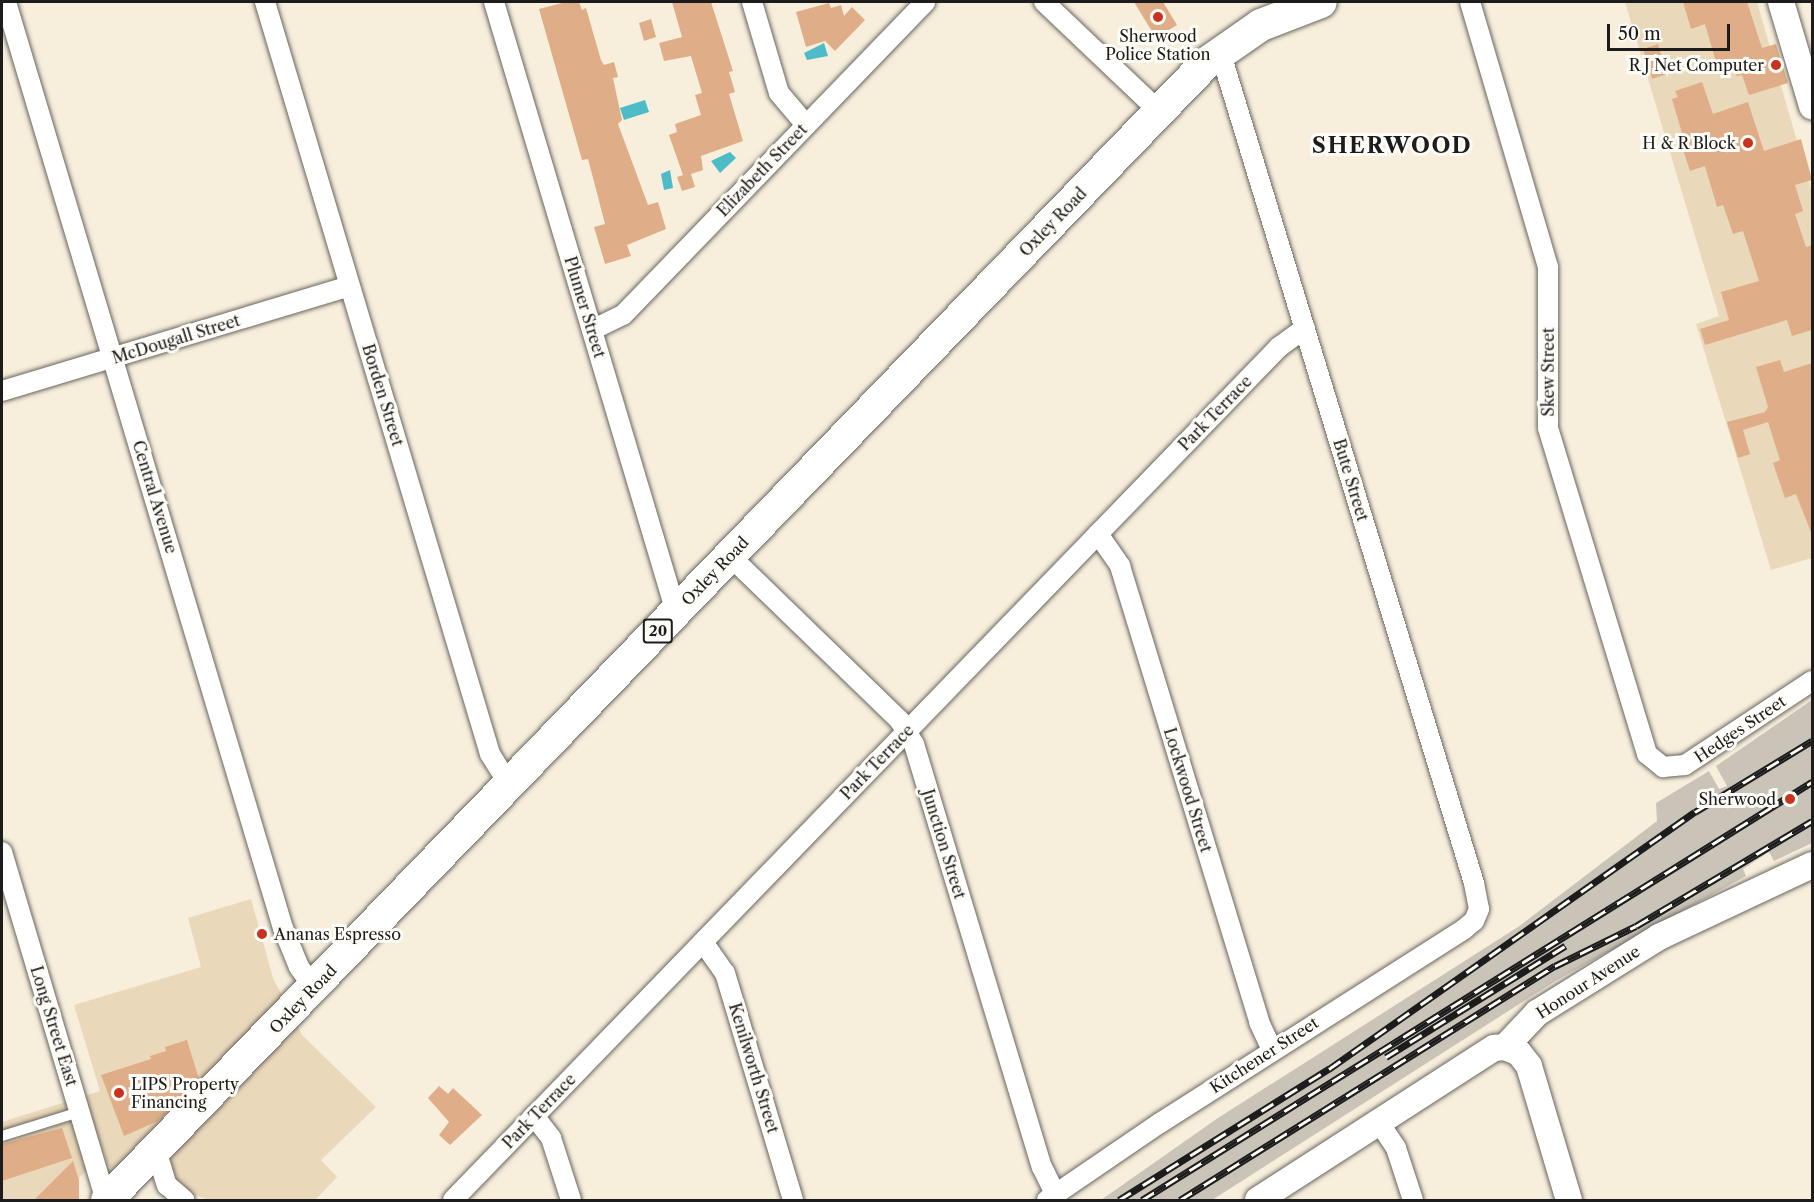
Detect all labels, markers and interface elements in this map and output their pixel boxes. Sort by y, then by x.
marker: Sherwood Police Station [1151,10,1165,24]
scale bar [1610,12,1733,50]
text: 50 m [1618,23,1661,45]
place label: Sherwood Police Station [1105,26,1211,64]
place label: R J Net Computer [1628,55,1764,75]
marker: R J Net Computer [1769,58,1783,72]
street label: Elizabeth Street [713,120,811,220]
district label: SHERWOOD [1312,133,1472,159]
place label: H & R Block [1642,133,1736,153]
marker: H & R Block [1741,136,1755,150]
street label: Oxley Road [1015,183,1091,261]
street label: Plumer Street [560,254,610,360]
street label: McDougall Street [110,310,242,368]
street label: Skew Street [1538,327,1558,417]
street label: Borden Street [358,342,408,448]
street label: Park Terrace [1174,371,1256,455]
street label: Bute Street [1329,436,1373,524]
street label: Central Avenue [129,438,181,556]
street label: Oxley Road [677,532,753,610]
road number: 20 [642,619,674,643]
street label: Hedges Street [1691,691,1789,767]
street label: Park Terrace [836,720,918,804]
street label: Lockwood Street [1160,725,1216,855]
street label: Junction Street [918,787,970,901]
place label: Sherwood [1699,789,1776,809]
marker: Sherwood [1781,790,1799,808]
place label: Ananas Espresso [274,924,401,944]
marker: Ananas Espresso [255,927,269,941]
street label: Honour Avenue [1532,941,1644,1023]
street label: Oxley Road [265,960,341,1038]
street label: Long Street East [27,964,81,1088]
street label: Kenilworth Street [725,1001,783,1135]
street label: Kitchener Street [1206,1013,1322,1097]
street label: Park Terrace [498,1069,580,1153]
place label: LIPS Property Financing [131,1074,239,1112]
marker: LIPS Property Financing [112,1086,126,1100]

